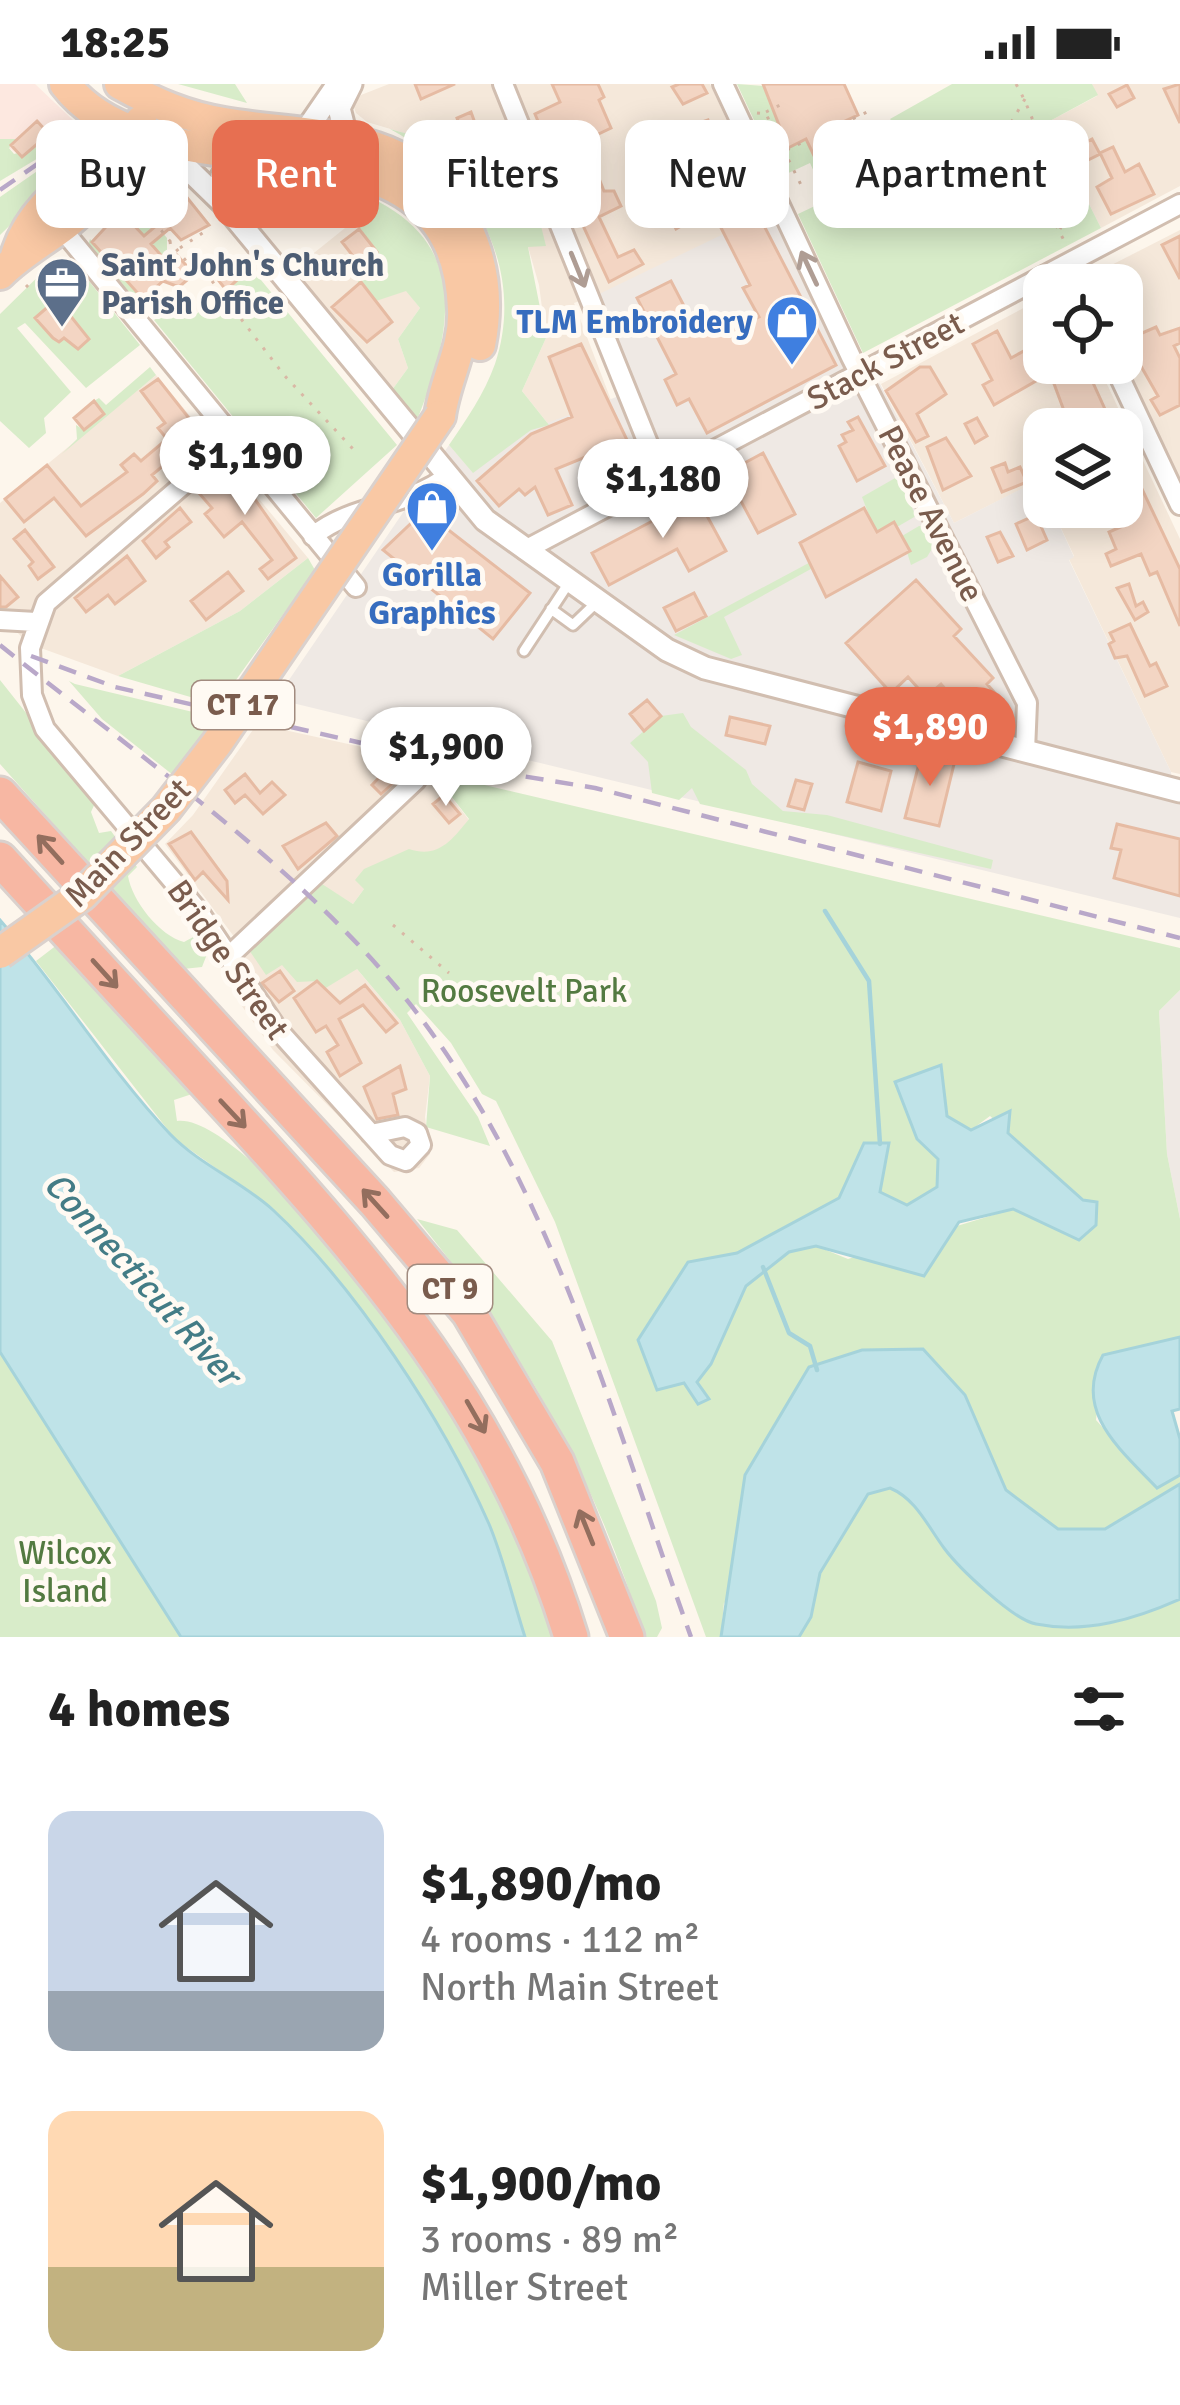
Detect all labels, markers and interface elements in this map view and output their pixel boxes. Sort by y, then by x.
text: 18:25 [60,15,170,70]
chip: Buy [36,120,188,228]
chip: Rent [212,120,379,228]
chip: Filters [403,120,601,228]
chip: New [625,120,789,228]
chip: Apartment [813,120,1089,228]
place label: Saint John's Church Parish Office [101,245,385,324]
one-way arrow [569,251,590,288]
one-way arrow [797,251,819,287]
office icon: Saint John's Church Parish Office [34,255,90,329]
map controls [1023,264,1143,528]
button: locate [1023,264,1143,384]
shop icon: TLM Embroidery [764,293,820,367]
place label: TLM Embroidery [516,302,754,343]
street label: Stack Street [800,303,971,420]
button: layers [1023,408,1143,528]
pin: $1,190 [147,416,343,518]
street label: Pease Avenue [869,419,993,609]
text: $1,190 [187,431,303,479]
pin: $1,180 [565,439,761,541]
text: $1,180 [605,454,721,502]
shop icon: Gorilla Graphics [404,479,460,553]
place label: Gorilla Graphics [368,555,496,634]
road number: CT 17 [192,681,294,729]
pin: $1,890 [832,687,1028,789]
text: $1,890 [872,702,988,750]
pin: $1,900 [348,707,544,809]
text: $1,900 [388,722,504,770]
street label: Main Street [56,770,200,916]
one-way arrow [37,834,65,864]
street label: Bridge Street [158,872,298,1048]
one-way arrow [91,959,118,989]
park label: Roosevelt Park [421,971,627,1012]
one-way arrow [219,1098,247,1128]
water label: Connecticut River [34,1163,253,1399]
one-way arrow [362,1188,389,1218]
road number: CT 9 [408,1265,492,1313]
one-way arrow [465,1399,489,1434]
one-way arrow [574,1510,596,1547]
park label: Wilcox Island [18,1533,112,1612]
icon: filters [1066,1676,1132,1742]
text: 4 homes [48,1678,230,1741]
text: $1,890/mo [420,1852,661,1915]
icon: home [144,1859,288,2003]
text: 4 rooms · 112 m² [420,1915,700,1963]
text: North Main Street [420,1963,719,2011]
text: $1,900/mo [420,2152,661,2215]
icon: home [144,2159,288,2303]
text: 3 rooms · 89 m² [420,2215,679,2263]
text: Miller Street [420,2263,628,2311]

